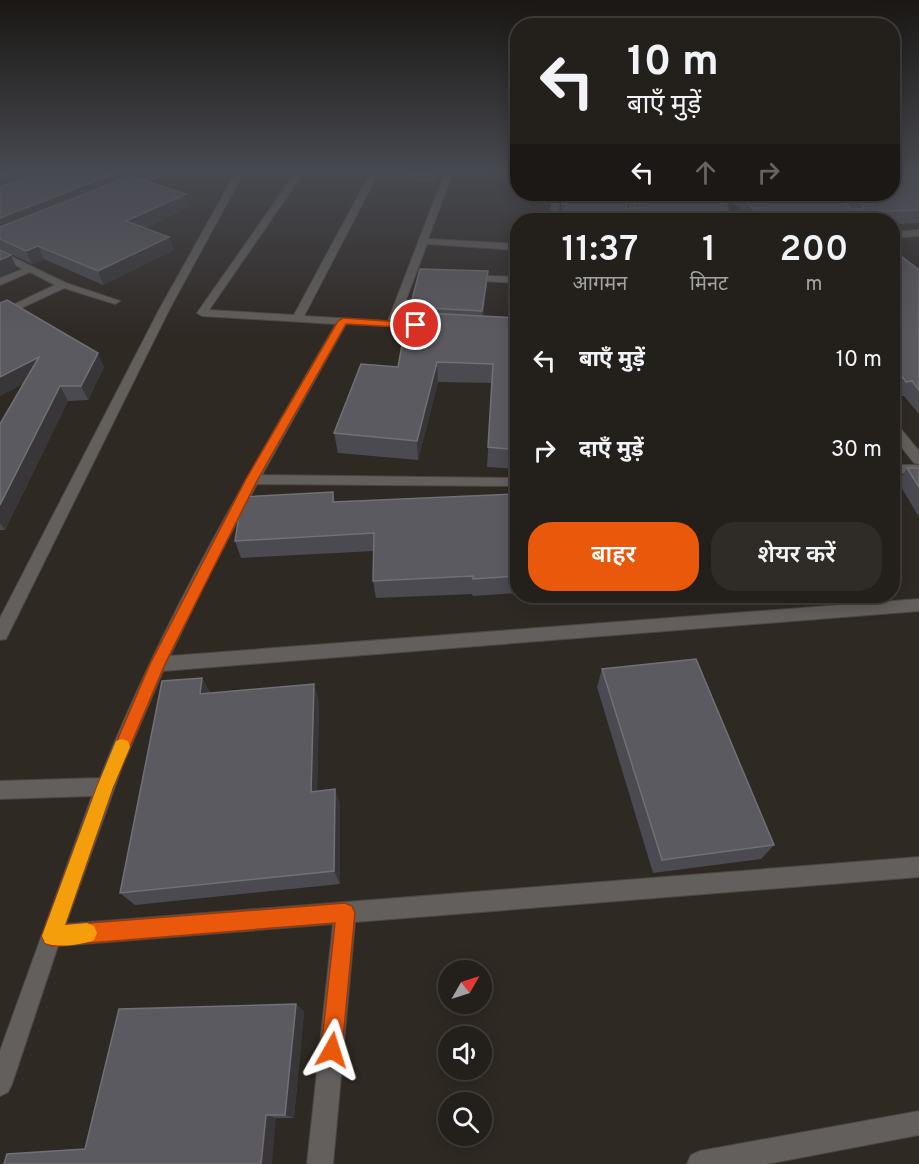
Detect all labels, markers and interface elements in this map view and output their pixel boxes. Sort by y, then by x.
text: 10 m [627,37,719,90]
icon: left [528,42,606,120]
text: बाएँ मुड़ें [627,89,701,123]
icon: left [626,156,659,189]
icon: ahead [689,156,722,189]
icon: right [752,156,785,189]
text: 11:37 [561,228,638,274]
text: 1 [702,228,716,274]
text: 200 [780,228,849,274]
text: आगमन [573,272,627,298]
text: मिनट [690,272,728,298]
text: m [806,272,823,298]
pin [390,299,441,350]
icon: arrive [399,308,432,341]
icon: left [528,344,561,377]
text: बाएँ मुड़ें [579,347,645,374]
text: 10 m [836,347,882,374]
icon: right [528,434,561,467]
text: दाएँ मुड़ें [579,437,644,464]
text: 30 m [831,437,882,464]
button: बाहर [528,522,699,591]
button: शेयर करें [711,522,882,591]
north arrow [438,960,492,1014]
map controls [438,960,492,1146]
position arrow [300,1018,364,1082]
button: sound [438,1026,492,1080]
button: search [438,1092,492,1146]

